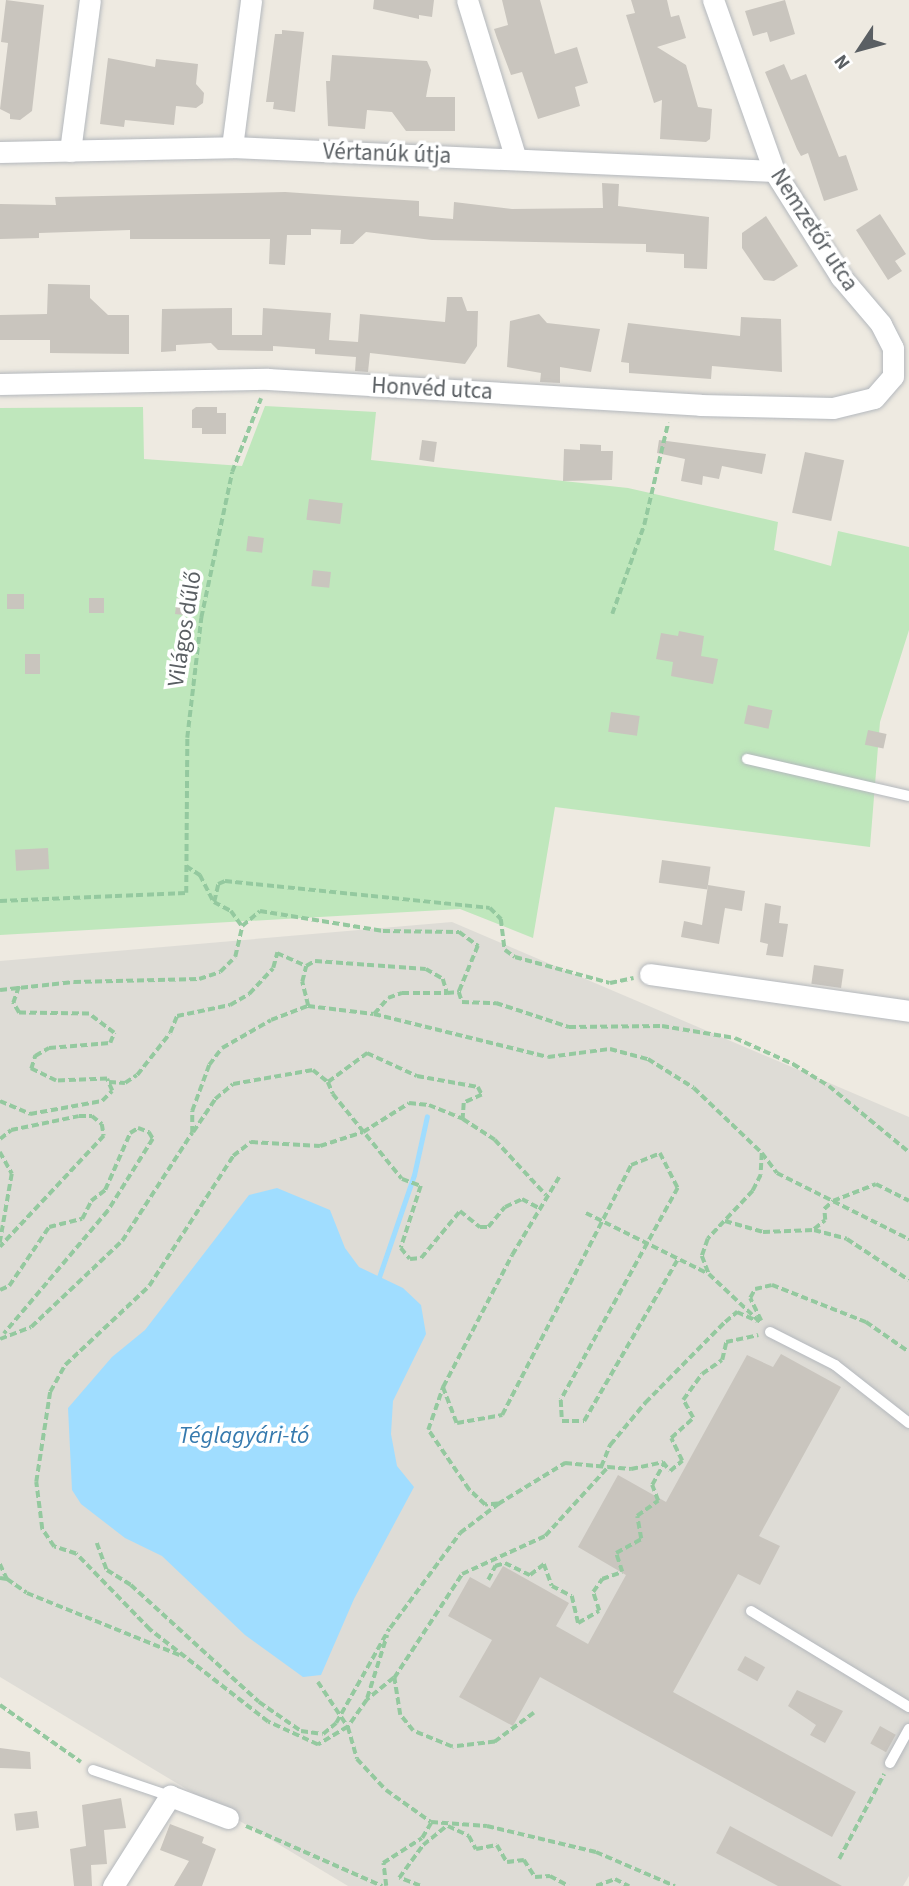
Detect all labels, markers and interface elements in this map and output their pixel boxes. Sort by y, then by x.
north arrow [825,14,895,84]
text: N [828,49,857,75]
street label: Vértanúk útja [322,138,452,170]
street label: Nemzetőr utca [764,164,864,296]
street label: Honvéd utca [371,372,493,406]
street label: Világos dűlő [162,569,208,689]
water label: Téglagyári-tó [179,1422,309,1450]

